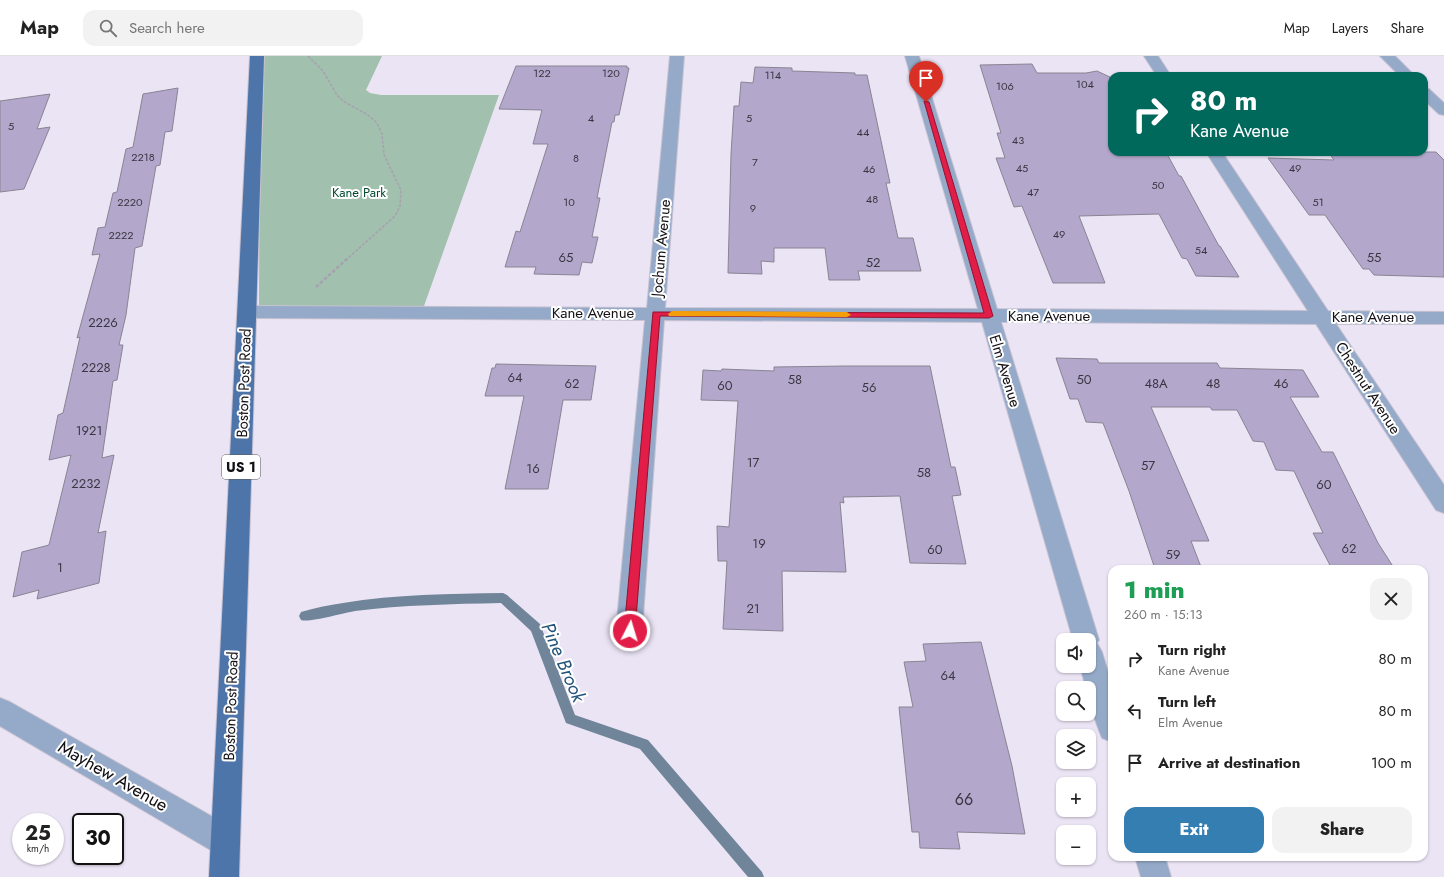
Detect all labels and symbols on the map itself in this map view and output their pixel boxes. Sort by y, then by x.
pin [909,61,943,102]
house number: 122 [533,65,551,81]
house number: 120 [602,65,620,81]
house number: 114 [765,67,782,83]
house number: 104 [1076,76,1095,92]
house number: 106 [996,78,1014,94]
house number: 4 [588,110,595,126]
house number: 5 [746,110,752,126]
house number: 5 [8,118,14,134]
house number: 44 [857,124,870,140]
house number: 43 [1012,132,1024,148]
house number: 2218 [131,149,155,165]
house number: 8 [573,150,579,166]
house number: 7 [752,154,758,170]
house number: 45 [1016,160,1028,176]
house number: 49 [1289,160,1301,176]
house number: 46 [863,161,875,177]
house number: 50 [1152,177,1165,193]
park label: Kane Park [332,183,386,202]
house number: 47 [1027,184,1039,200]
house number: 48 [866,191,878,207]
house number: 2220 [117,194,143,210]
house number: 10 [563,194,575,210]
house number: 51 [1312,194,1324,210]
street label: Jochum Avenue [646,198,676,300]
house number: 9 [750,200,756,216]
house number: 49 [1053,226,1065,242]
house number: 2222 [108,227,134,243]
house number: 54 [1195,242,1208,258]
house number: 65 [559,248,573,267]
house number: 55 [1367,248,1381,267]
house number: 52 [866,253,880,272]
street label: Kane Avenue [552,302,635,324]
street label: Kane Avenue [1008,305,1091,327]
street label: Kane Avenue [1332,306,1415,328]
house number: 2226 [88,313,118,332]
street label: Boston Post Road [231,328,257,438]
street label: Elm Avenue [984,332,1027,410]
street label: Chestnut Avenue [1330,338,1406,439]
house number: 2228 [81,358,111,377]
house number: 64 [507,368,523,387]
house number: 58 [788,370,802,389]
house number: 50 [1076,370,1092,389]
house number: 62 [565,374,579,393]
house number: 48A [1144,374,1168,393]
house number: 48 [1206,374,1220,393]
house number: 46 [1273,374,1289,393]
house number: 60 [717,376,733,395]
house number: 56 [862,378,876,397]
house number: 1921 [76,421,102,440]
house number: 17 [747,453,760,472]
road number: US 1 [222,455,260,479]
house number: 57 [1141,456,1155,475]
house number: 16 [526,459,540,478]
house number: 58 [917,463,931,482]
house number: 2232 [71,474,101,493]
house number: 60 [1316,475,1332,494]
house number: 19 [752,534,766,553]
house number: 62 [1342,539,1356,558]
house number: 60 [927,540,943,559]
house number: 59 [1166,545,1180,564]
house number: 1 [57,558,63,577]
house number: 21 [746,599,760,618]
position arrow [609,610,651,652]
water label: Pine Brook [535,618,593,707]
street label: Boston Post Road [218,651,244,761]
house number: 64 [940,666,956,685]
street label: Mayhew Avenue [53,734,173,818]
house number: 66 [955,788,973,811]
speed limit sign: 30 [72,813,124,865]

